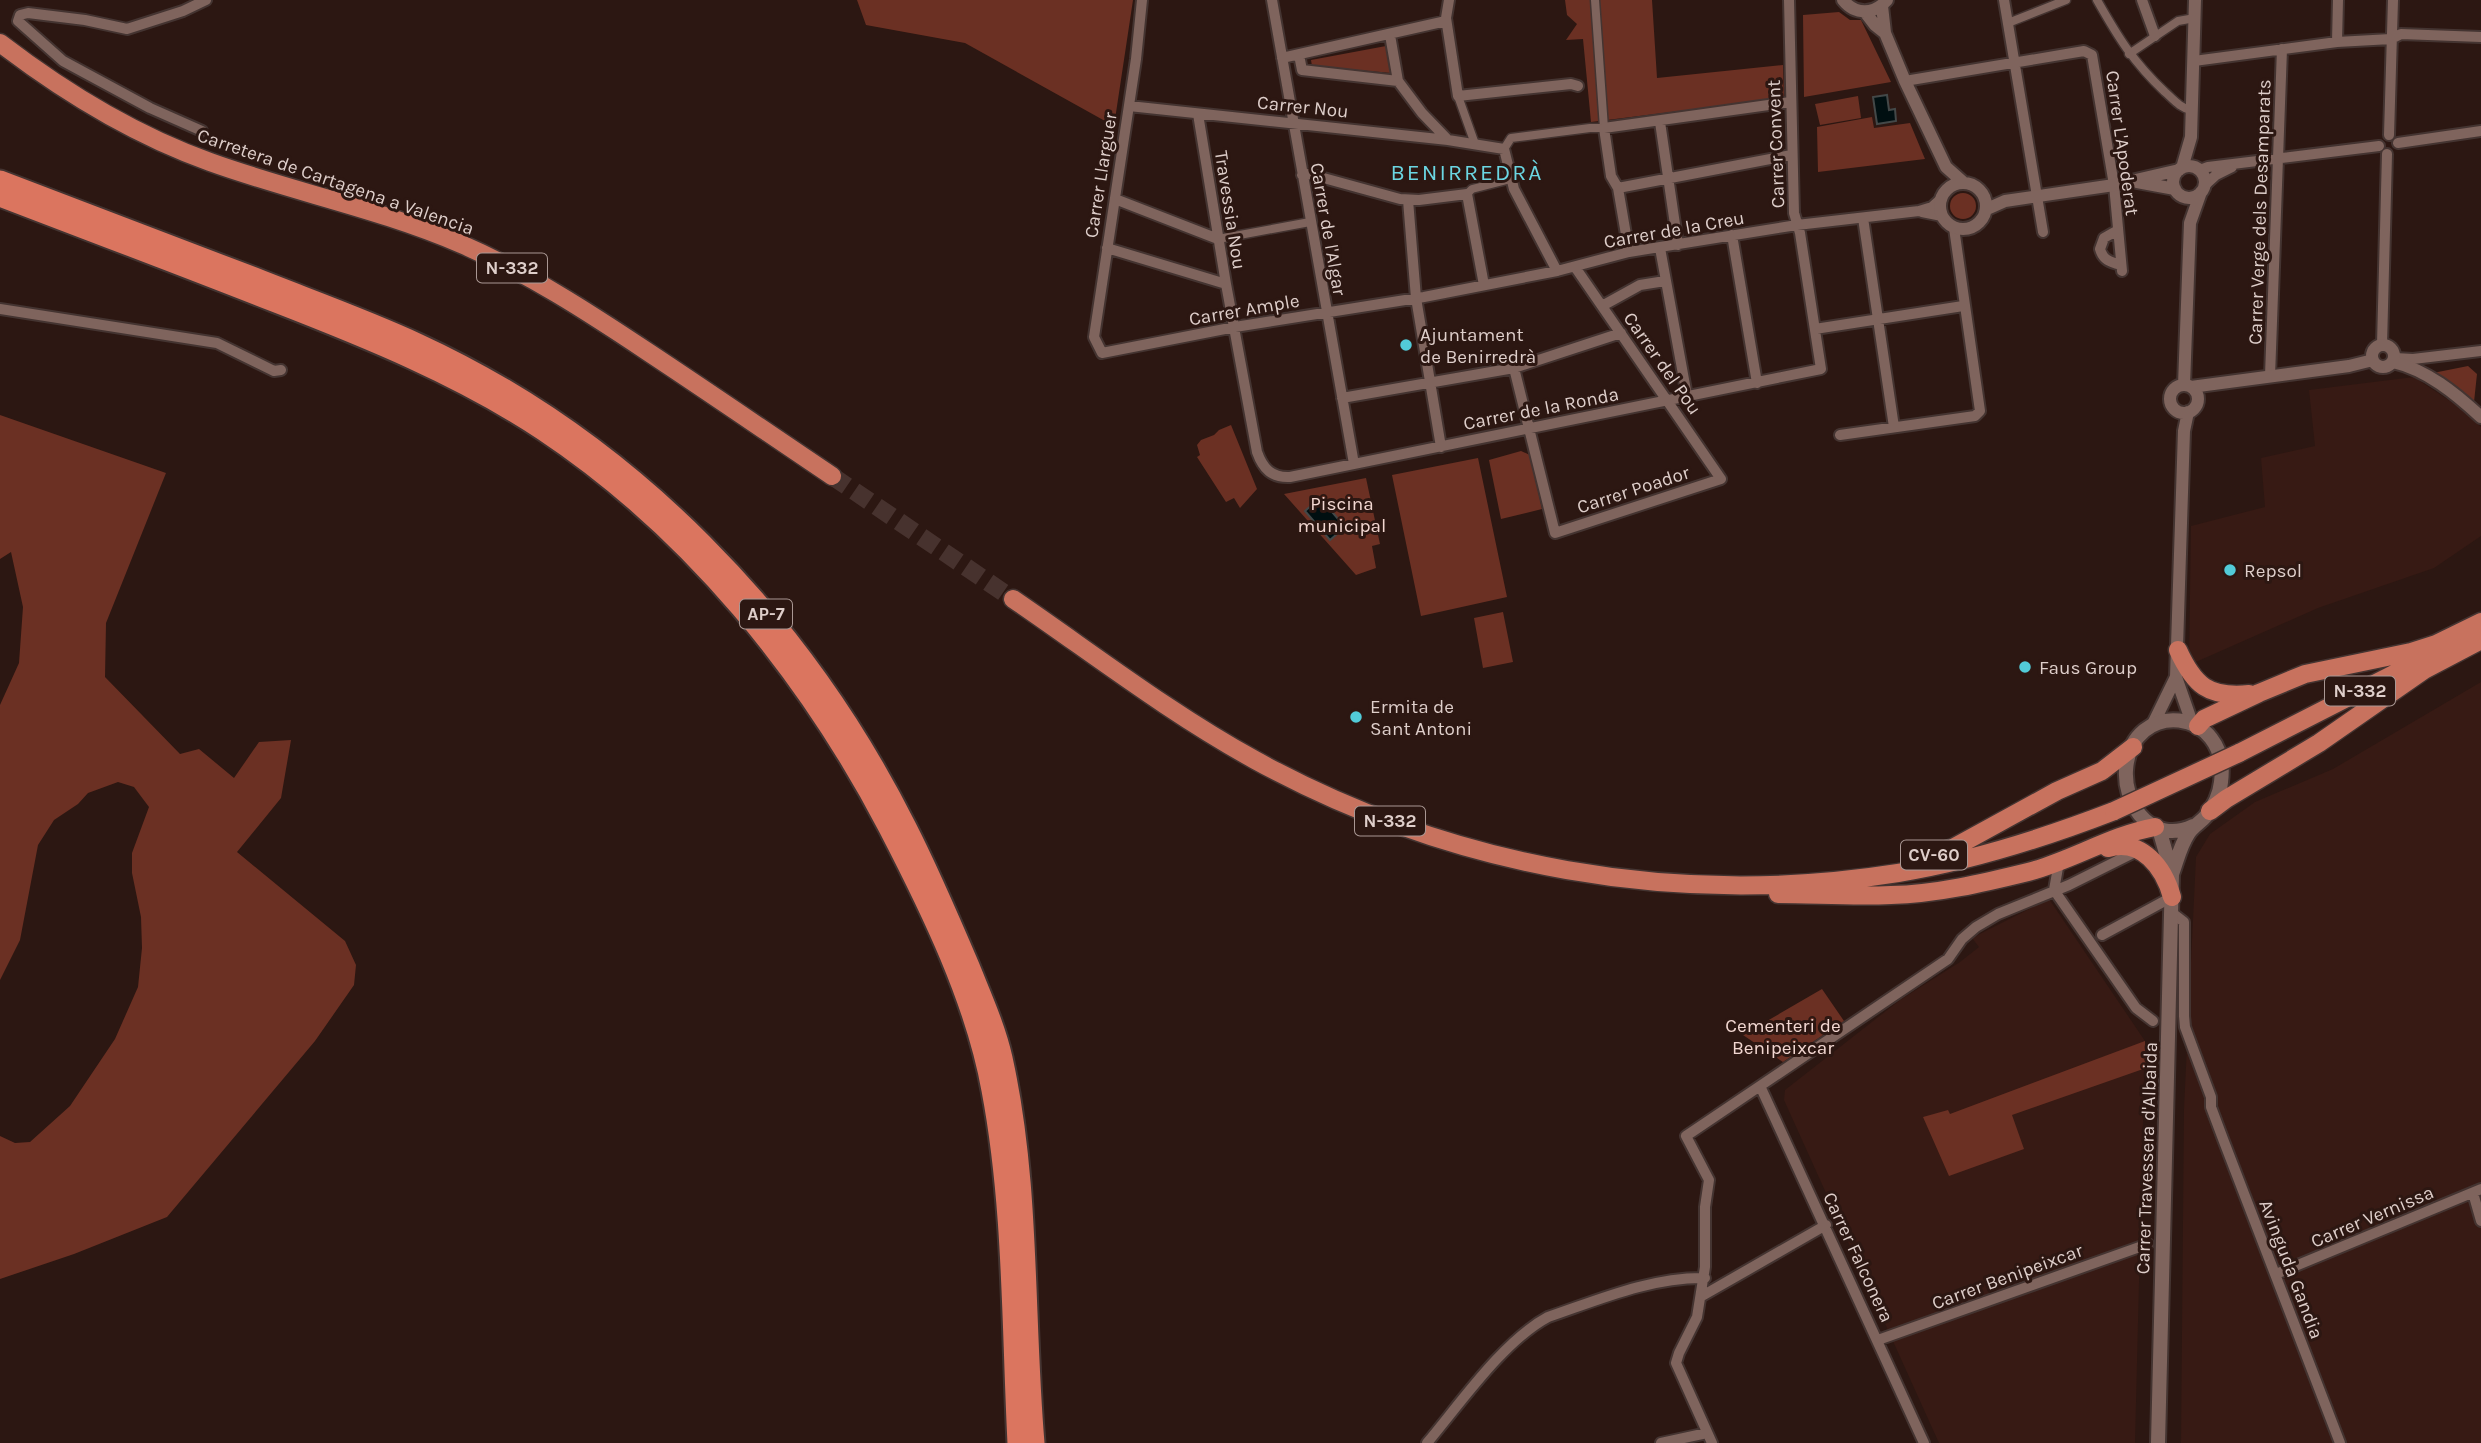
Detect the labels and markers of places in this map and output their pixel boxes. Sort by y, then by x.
place label: Ajuntament de Benirredrà [1420,324,1536,368]
marker: Ajuntament de Benirredrà [1398,337,1414,353]
place label: Repsol [2244,560,2302,582]
marker: Repsol [2222,562,2238,578]
place label: Faus Group [2039,657,2137,679]
marker: Faus Group [2017,659,2033,675]
place label: Ermita de Sant Antoni [1370,696,1472,740]
marker: Ermita de Sant Antoni [1348,709,1364,725]

